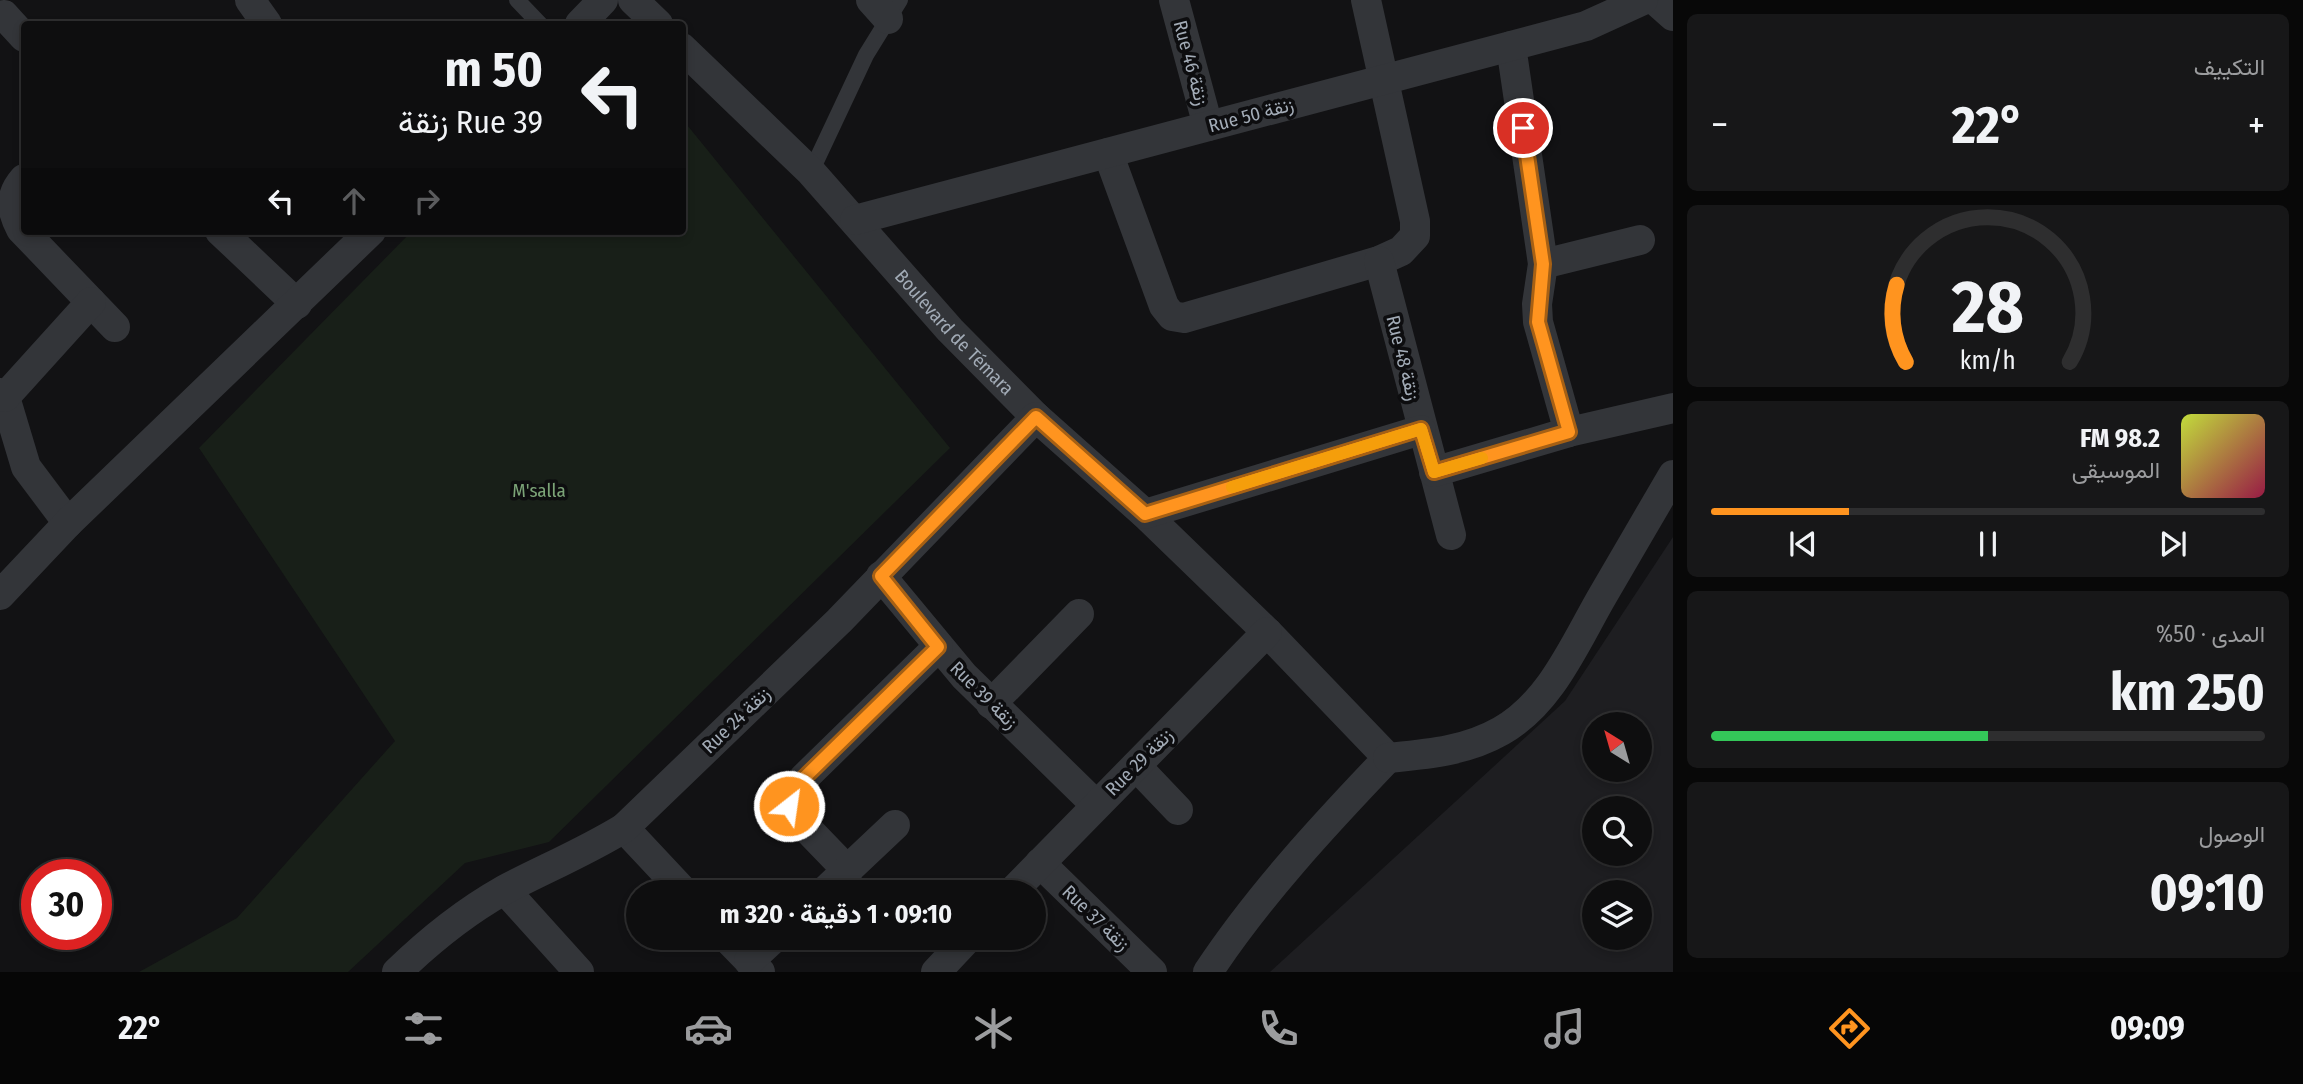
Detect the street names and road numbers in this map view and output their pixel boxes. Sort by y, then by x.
street label: Rue 46 زنقة [1169,18,1213,108]
street label: Rue 50 زنقة [1206,93,1296,137]
street label: Boulevard de Témara [890,265,1019,399]
street label: Rue 48 زنقة [1381,313,1425,403]
street label: Rue 39 زنقة [945,656,1023,734]
street label: Rue 24 زنقة [697,682,775,758]
street label: Rue 29 زنقة [1100,723,1178,801]
street label: Rue 37 زنقة [1058,880,1134,956]

